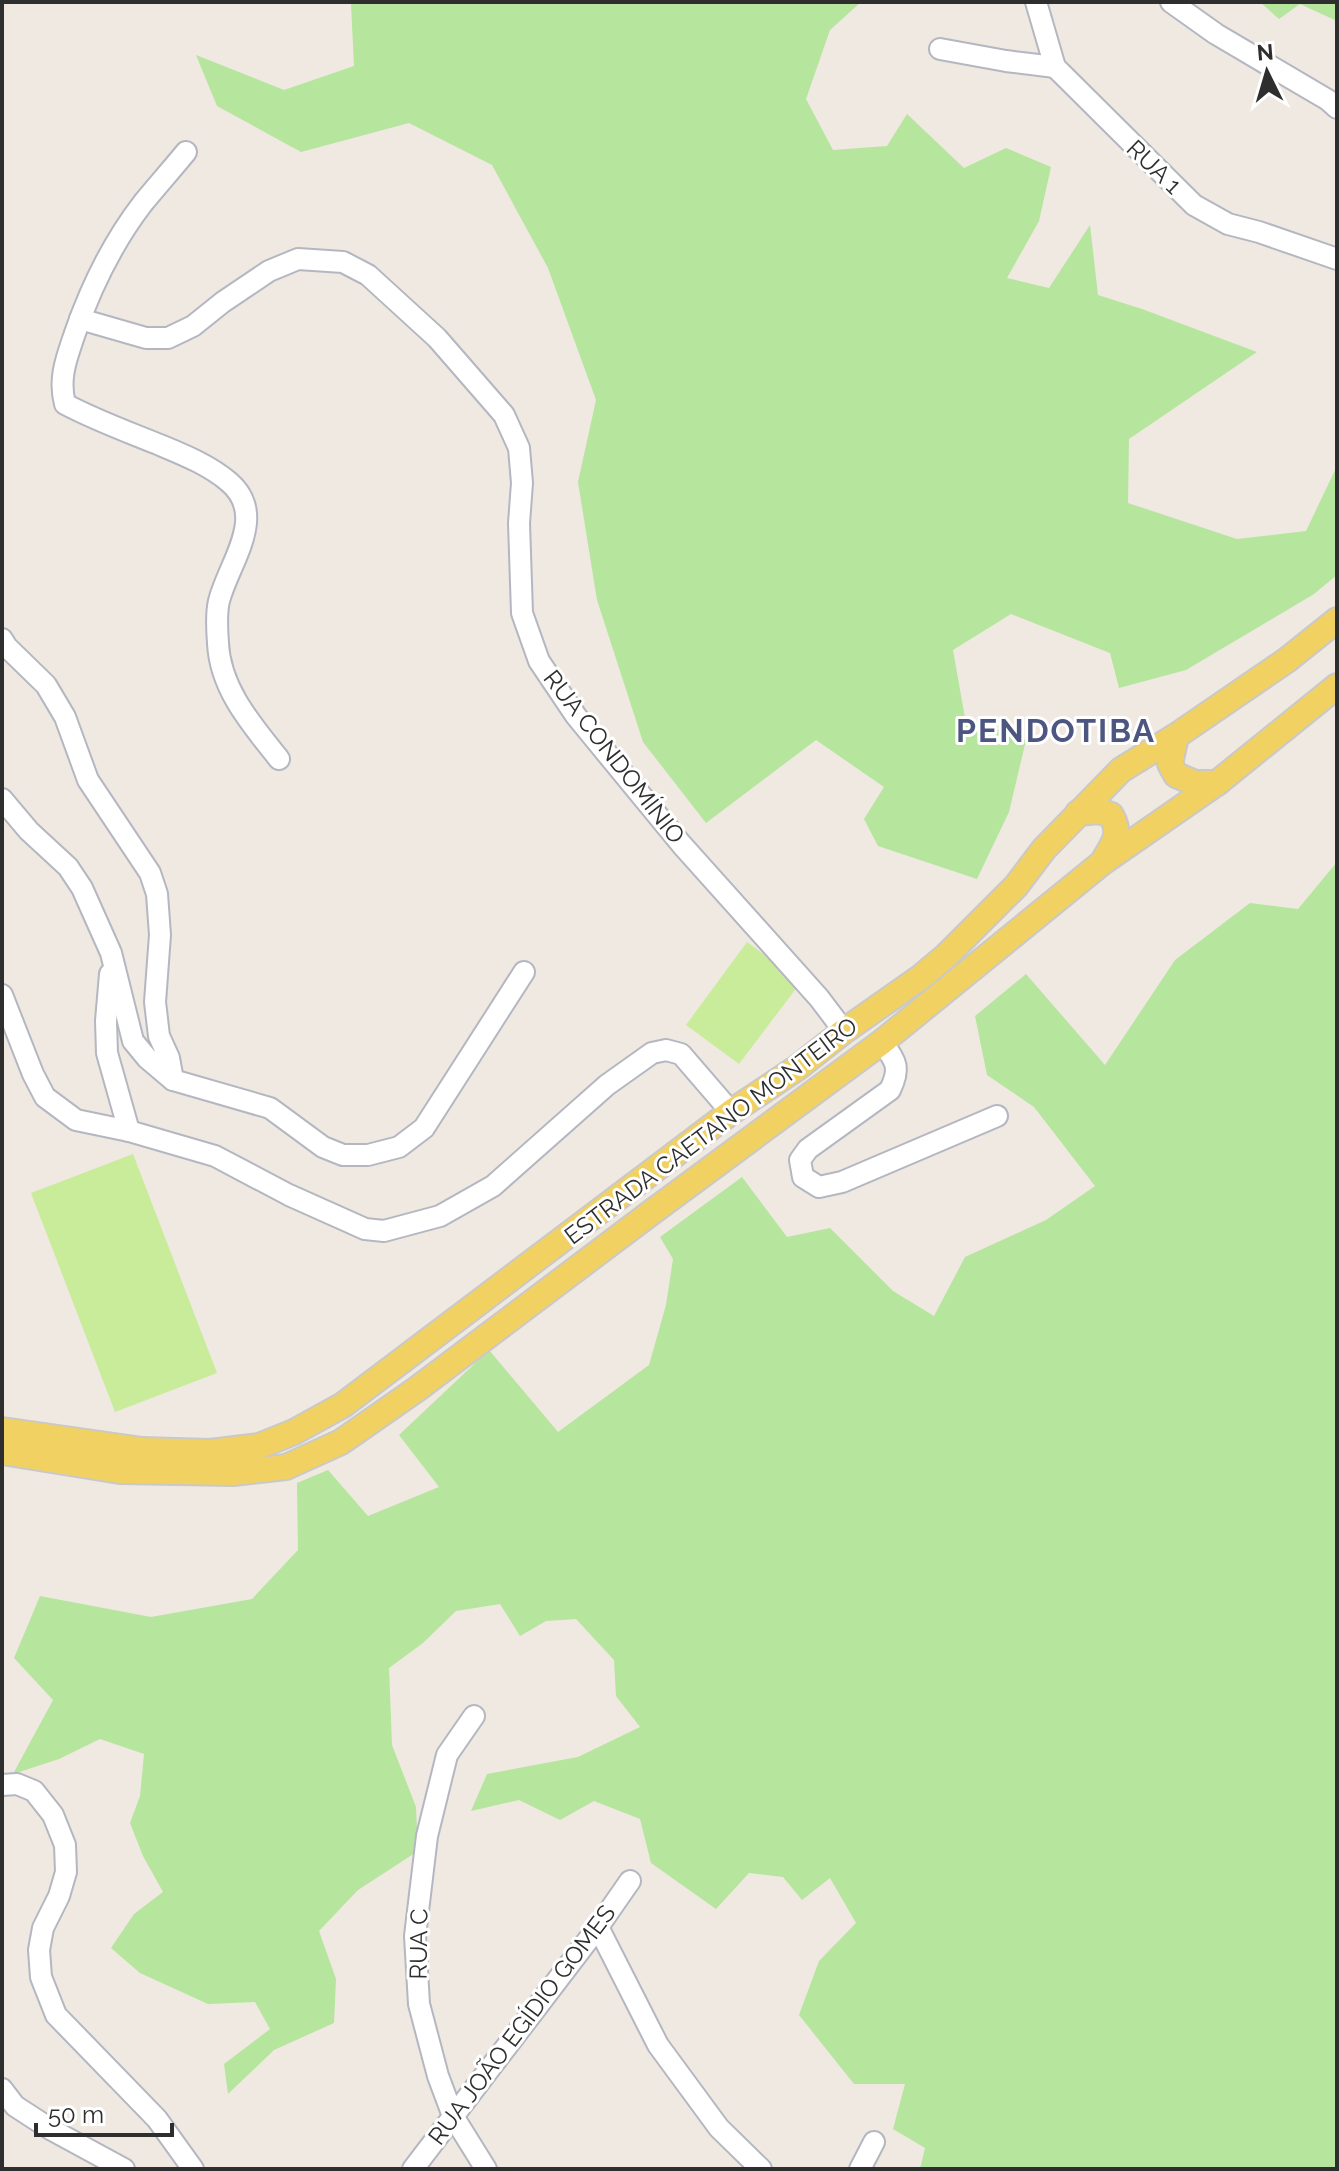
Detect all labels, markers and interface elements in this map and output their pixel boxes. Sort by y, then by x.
north arrow [1227,32,1307,112]
text: N [1256,38,1275,66]
street label: RUA 1 [1121,134,1188,200]
street label: RUA CONDOMÍNIO [538,664,691,849]
district label: PENDOTIBA [956,712,1156,749]
street label: ESTRADA CAETANO MONTEIRO [559,1011,863,1250]
street label: RUA JOÃO EGÍDIO GOMES [422,1899,621,2150]
street label: RUA C [403,1908,434,1980]
scale bar [36,2087,172,2137]
text: 50 m [48,2100,104,2129]

